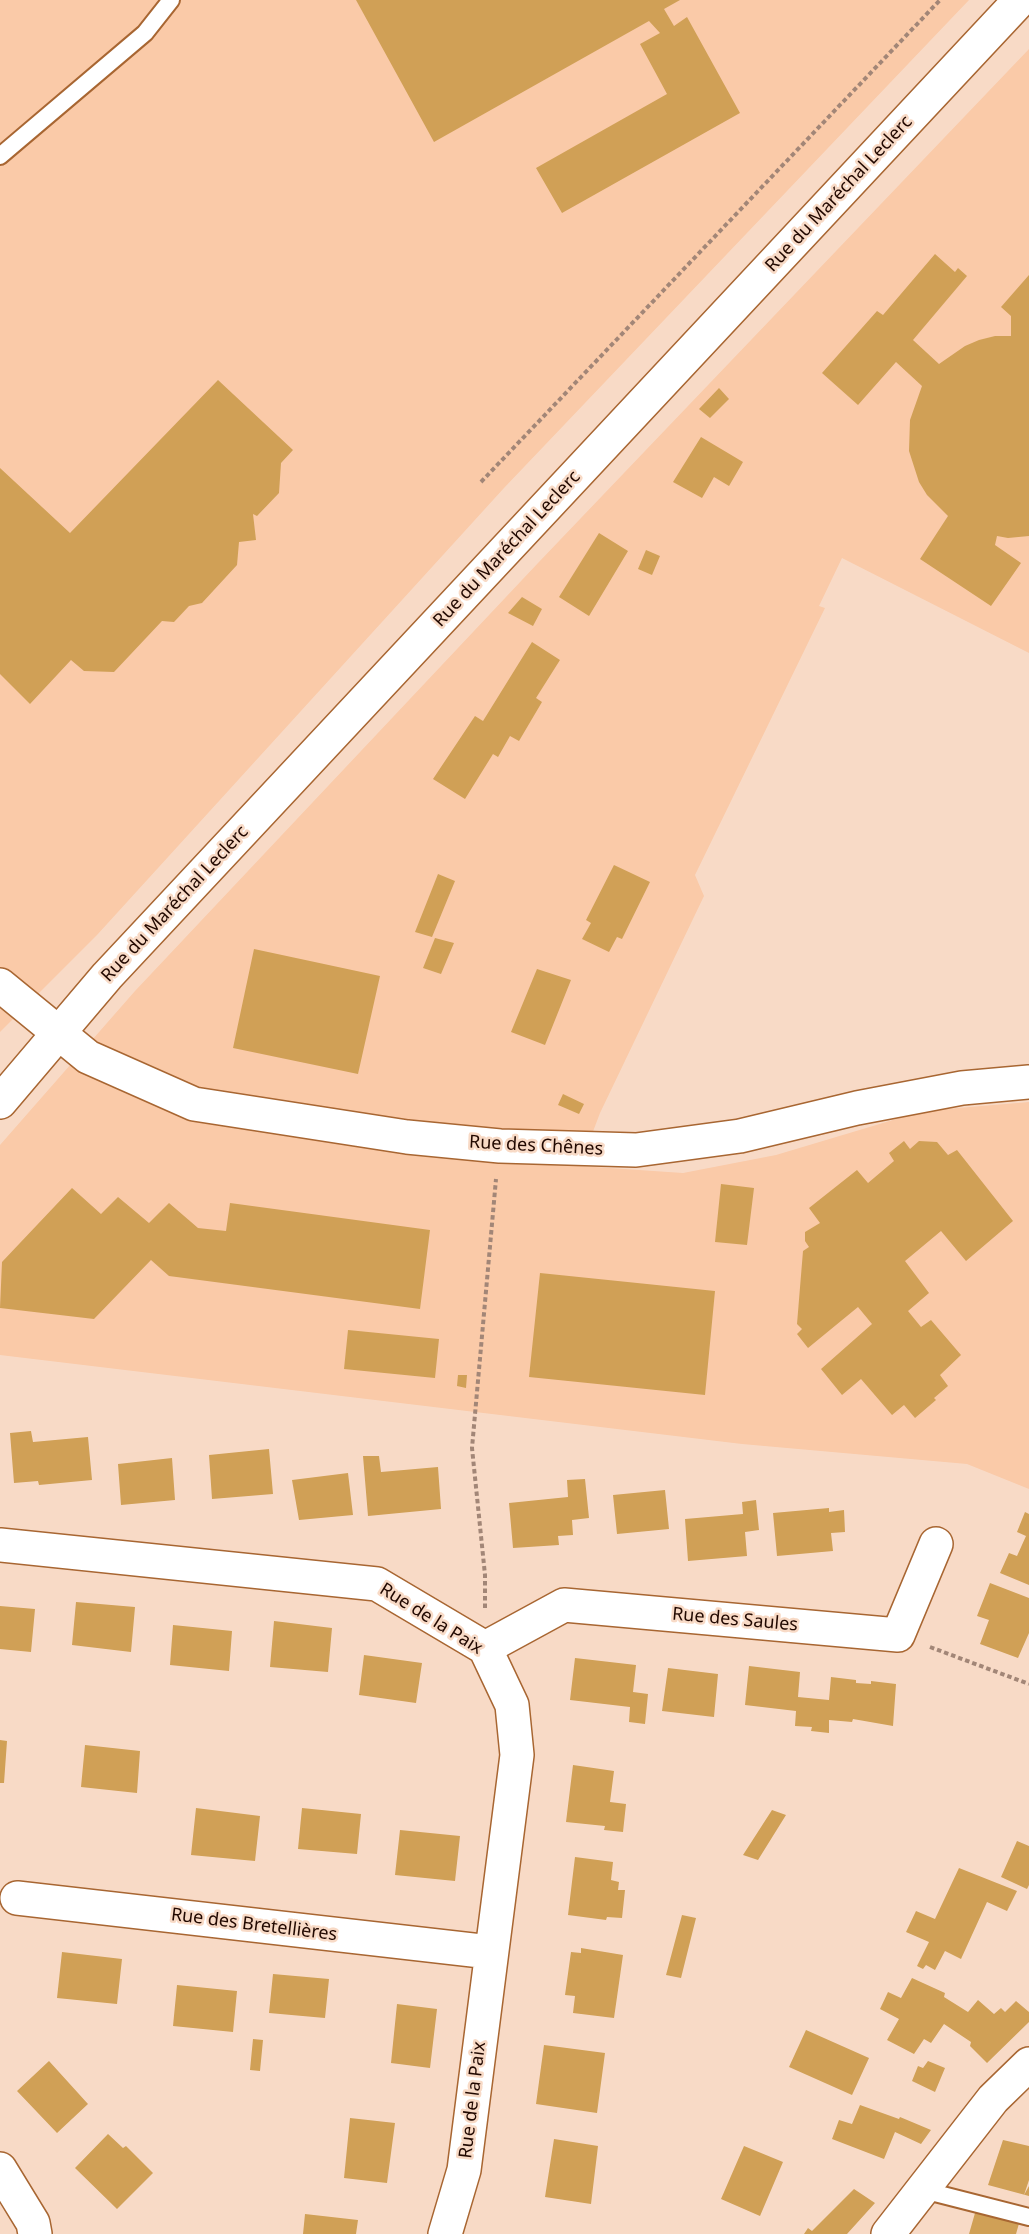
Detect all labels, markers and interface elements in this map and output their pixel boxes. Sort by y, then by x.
street label: Rue du Maréchal Leclerc [761,111,917,277]
street label: Rue du Maréchal Leclerc [429,466,585,632]
street label: Rue du Maréchal Leclerc [97,821,253,987]
street label: Rue des Chênes [468,1132,604,1160]
street label: Rue de la Paix [375,1579,487,1659]
street label: Rue des Saules [671,1604,799,1636]
street label: Rue des Bretellières [170,1904,338,1946]
street label: Rue de la Paix [455,2040,491,2160]

